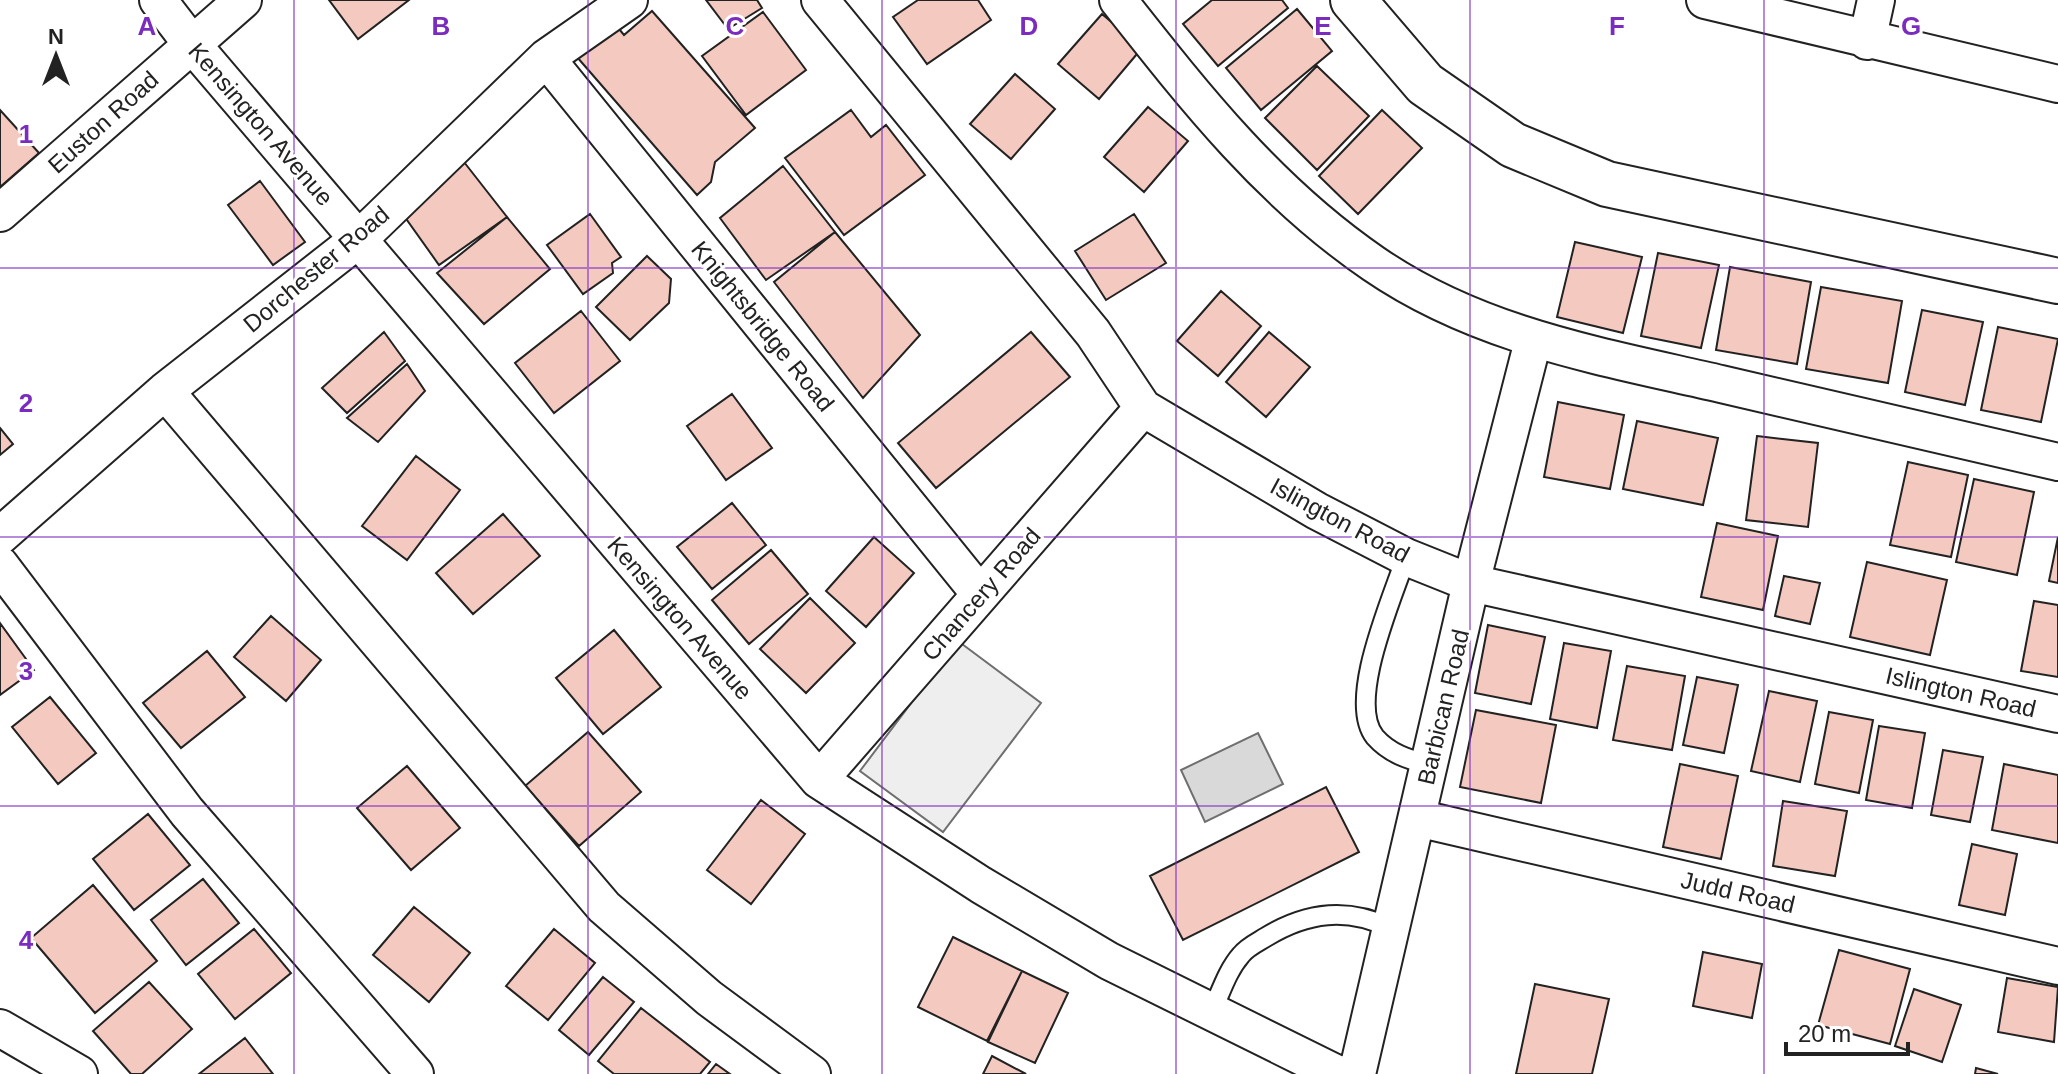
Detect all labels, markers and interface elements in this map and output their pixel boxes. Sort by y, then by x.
text: A [138,11,157,41]
text: B [432,11,450,41]
text: C [726,11,745,41]
text: D [1020,11,1038,41]
text: E [1314,11,1332,41]
text: F [1609,11,1625,41]
text: G [1901,11,1921,41]
north arrow [16,16,96,96]
text: N [48,24,64,49]
street label: Kensington Avenue [183,37,339,211]
street label: Euston Road [42,66,164,178]
text: 1 [19,119,33,149]
street label: Dorchester Road [238,200,394,338]
street label: Knightsbridge Road [686,236,840,416]
text: 2 [19,388,33,418]
street label: Islington Road [1266,472,1414,568]
street label: Chancery Road [916,522,1046,666]
street label: Kensington Avenue [602,531,758,705]
street label: Barbican Road [1412,627,1474,787]
text: 3 [19,656,33,686]
street label: Islington Road [1883,662,2039,722]
street label: Judd Road [1678,866,1798,918]
text: 4 [19,925,34,955]
scale bar [1786,1006,1908,1056]
text: 20 m [1798,1020,1851,1047]

